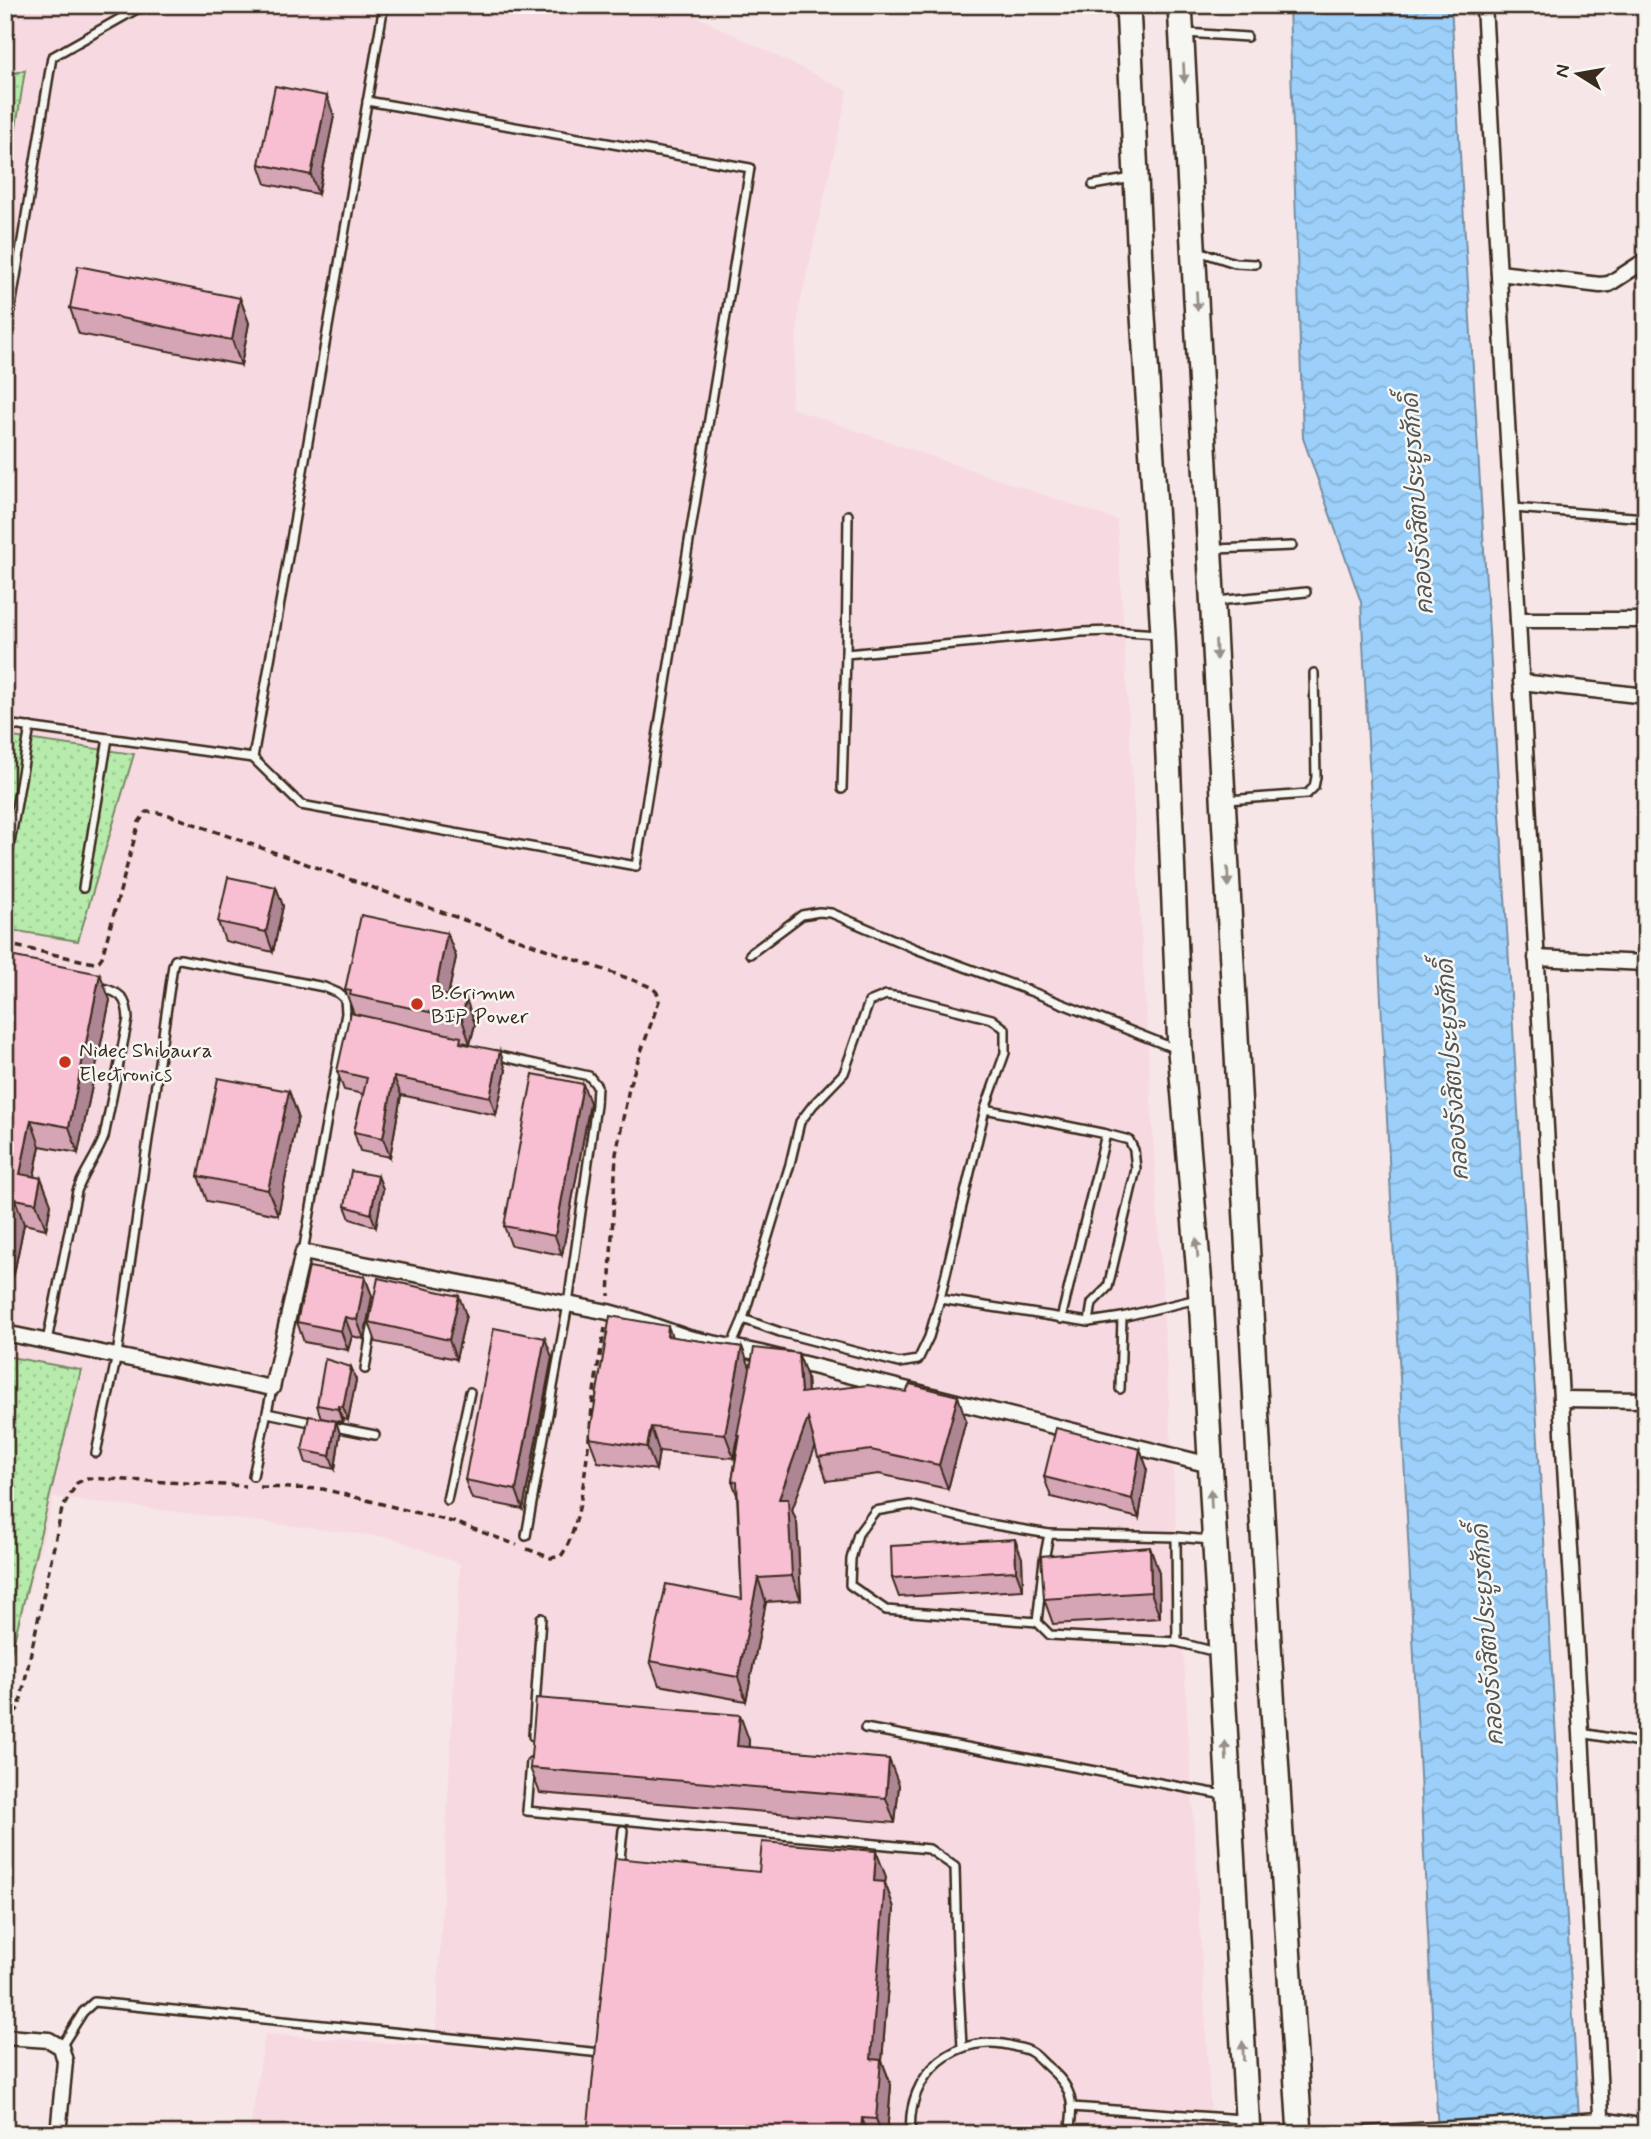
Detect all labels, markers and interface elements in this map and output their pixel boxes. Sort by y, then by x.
north arrow [1542,38,1612,108]
text: N [1549,62,1576,80]
one-way arrow [1179,63,1190,85]
one-way arrow [1192,290,1203,312]
water label: คลองรังสิตประยูรศักดิ์ [1389,386,1442,616]
one-way arrow [1210,639,1221,661]
one-way arrow [1222,866,1233,888]
water label: คลองรังสิตประยูรศักดิ์ [1424,952,1477,1182]
place label: B.Grimm BIP Power [431,979,529,1031]
marker: B.Grimm BIP Power [409,996,425,1012]
place label: Nidec Shibaura Electronics [79,1037,212,1089]
marker: Nidec Shibaura Electronics [57,1054,73,1070]
one-way arrow [1191,1237,1202,1259]
one-way arrow [1206,1488,1217,1510]
water label: คลองรังสิตประยูรศักดิ์ [1459,1517,1512,1747]
one-way arrow [1220,1740,1231,1762]
one-way arrow [1238,2040,1249,2062]

